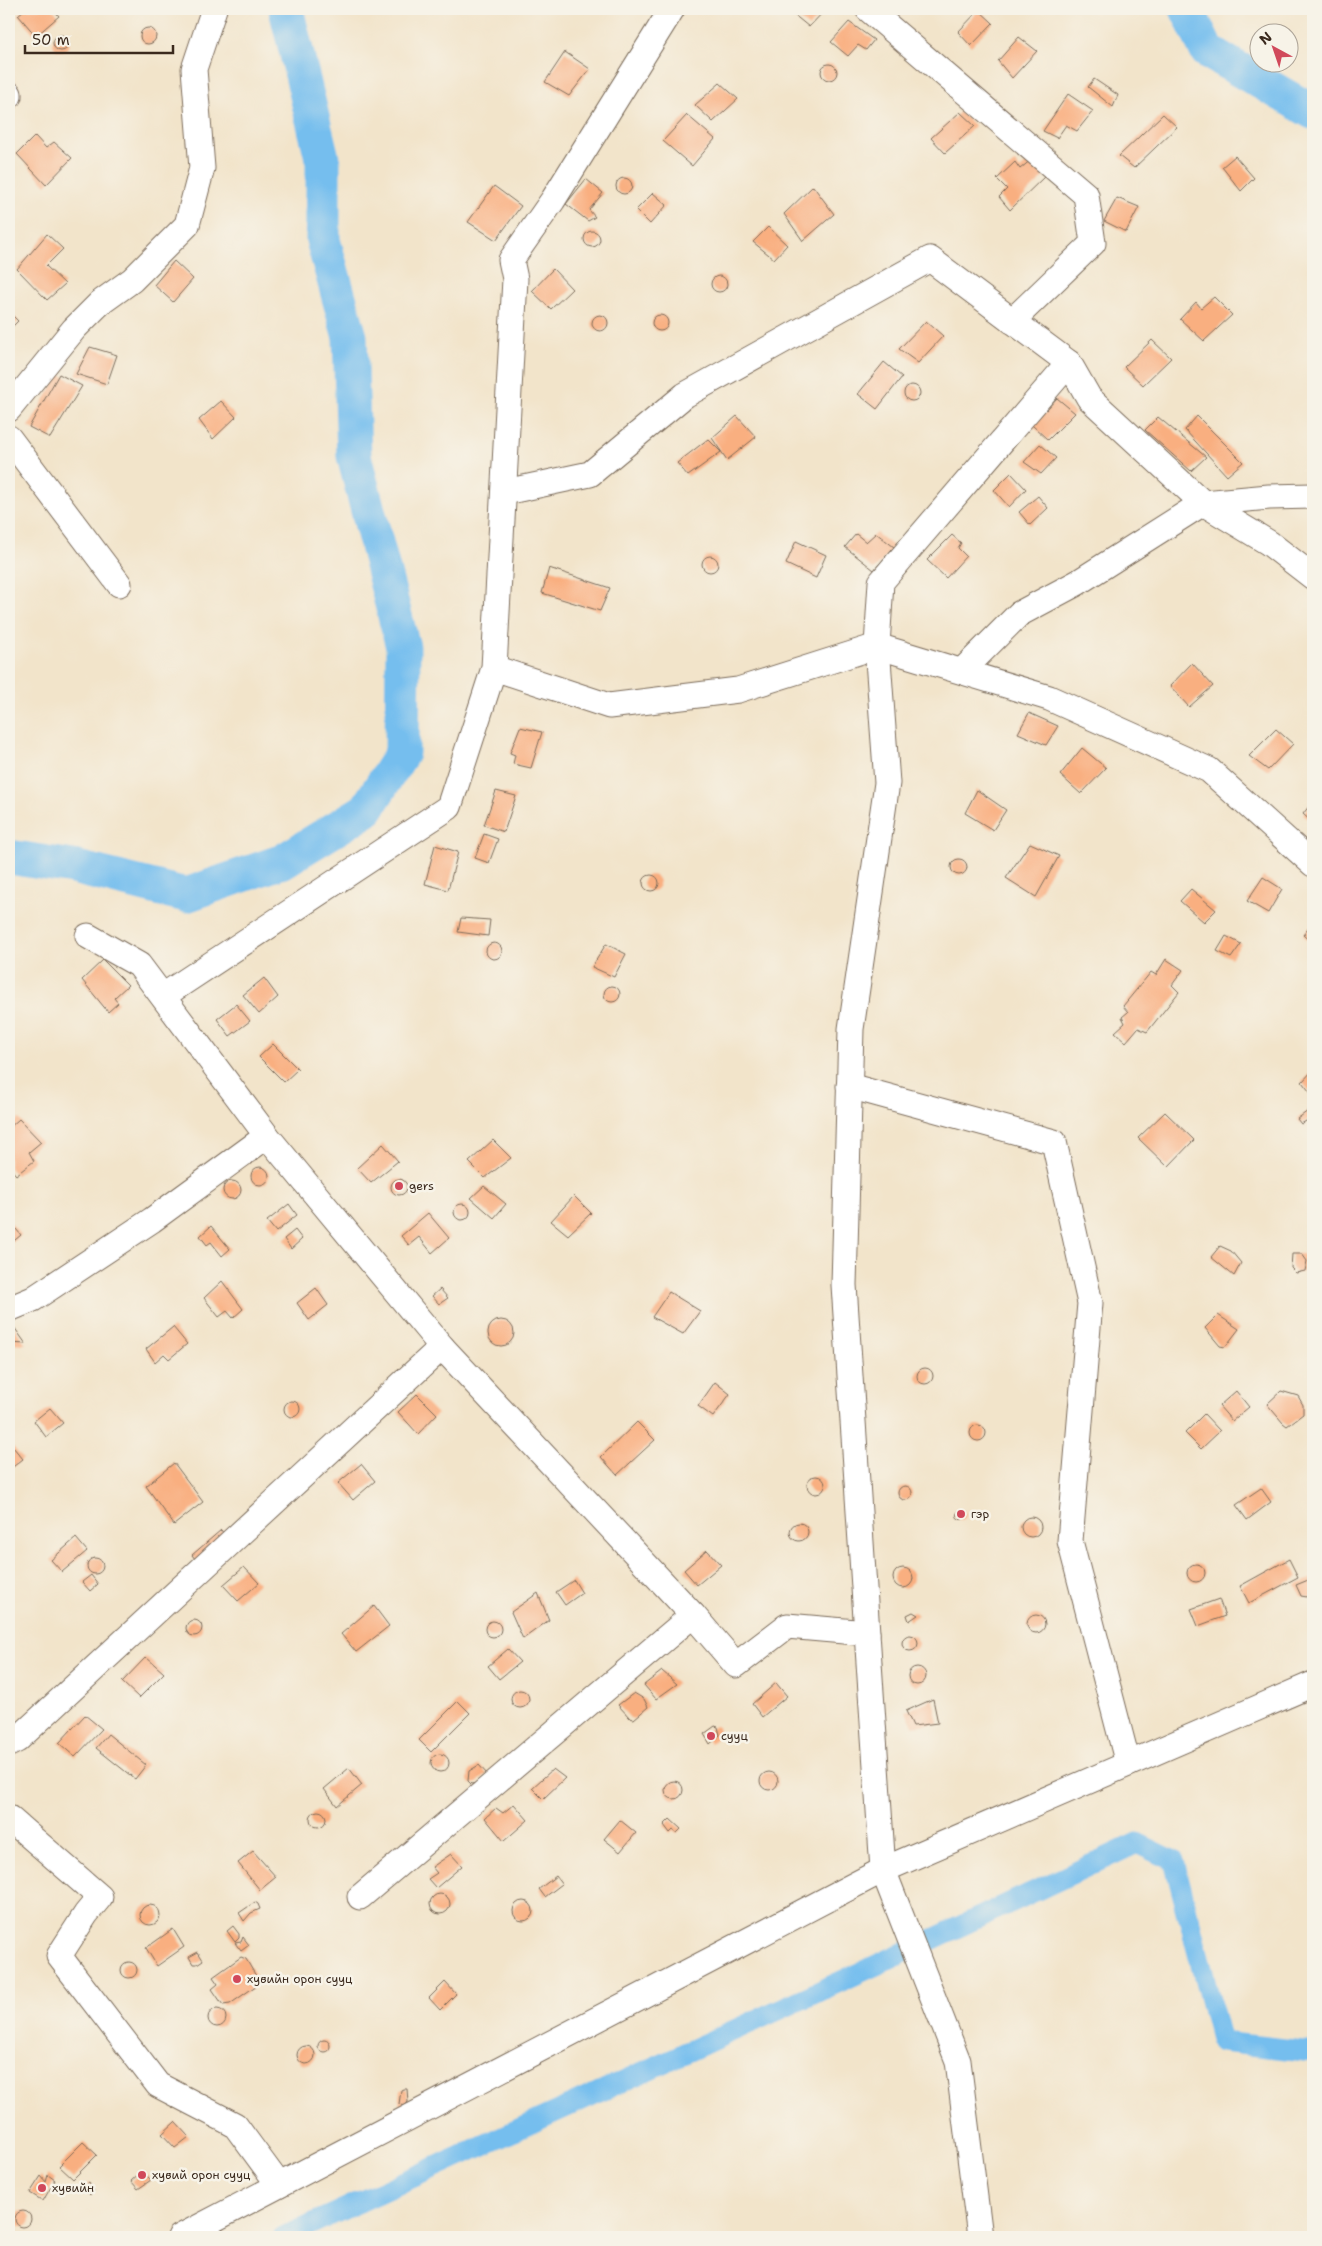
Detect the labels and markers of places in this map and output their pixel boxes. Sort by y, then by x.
place label: gers [409,1178,434,1194]
marker: gers [393,1180,405,1192]
place label: гэр [971,1506,989,1522]
marker: гэр [955,1508,967,1520]
place label: сууц [721,1728,748,1744]
marker: сууц [705,1730,717,1742]
place label: хувийн орон сууц [247,1971,353,1987]
marker: хувийн орон сууц [231,1973,243,1985]
place label: хувий орон сууц [152,2167,251,2183]
marker: хувий орон сууц [136,2169,148,2181]
place label: хувийн [52,2180,94,2196]
marker: хувийн [36,2182,48,2194]

